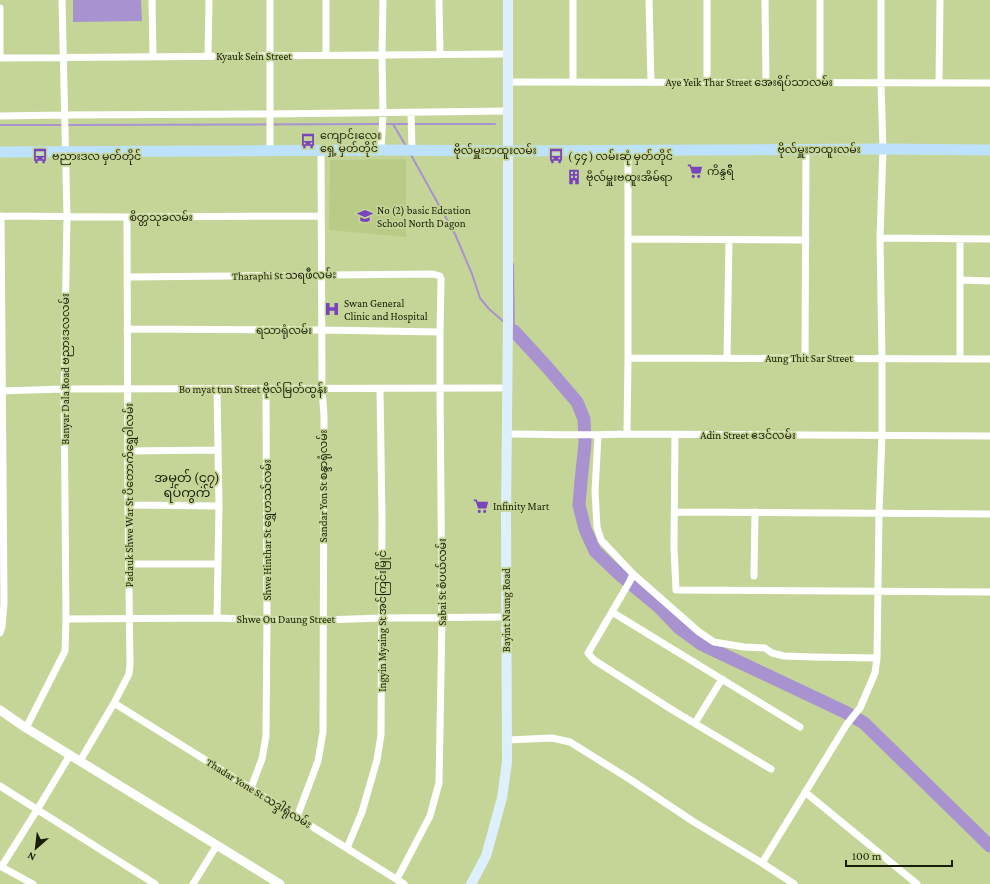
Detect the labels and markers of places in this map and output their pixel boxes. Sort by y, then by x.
place label: ကျောင်းလေး ရှေ့ မှတ်တိုင် [320,128,381,157]
bus stop icon: ကျောင်းလေး ရှေ့ မှတ်တိုင် [299,132,317,150]
bus stop icon: ဗညားဒလ မှတ်တိုင် [31,147,49,165]
bus stop icon: ( ၄၄ ) လမ်းဆုံ မှတ်တိုင် [547,147,565,165]
place label: ဗညားဒလ မှတ်တိုင် [52,149,141,165]
place label: ( ၄၄ ) လမ်းဆုံ မှတ်တိုင် [568,149,673,165]
supermarket icon: ကိန္ဒရီ [686,162,704,180]
place label: ကိန္ဒရီ [707,164,734,180]
building icon: ဗိုလ်မှူးဗထူးအိမ်ရာ [565,168,583,186]
place label: ဗိုလ်မှူးဗထူးအိမ်ရာ [586,170,672,186]
place label: No (2) basic Edcation School North Dagon [377,204,471,230]
school or university icon: No (2) basic Edcation School North Dagon [356,207,374,225]
place label: Swan General Clinic and Hospital [344,297,428,323]
hospital icon: Swan General Clinic and Hospital [323,300,341,318]
supermarket icon: Infinity Mart [472,497,490,515]
place label: Infinity Mart [493,500,550,513]

